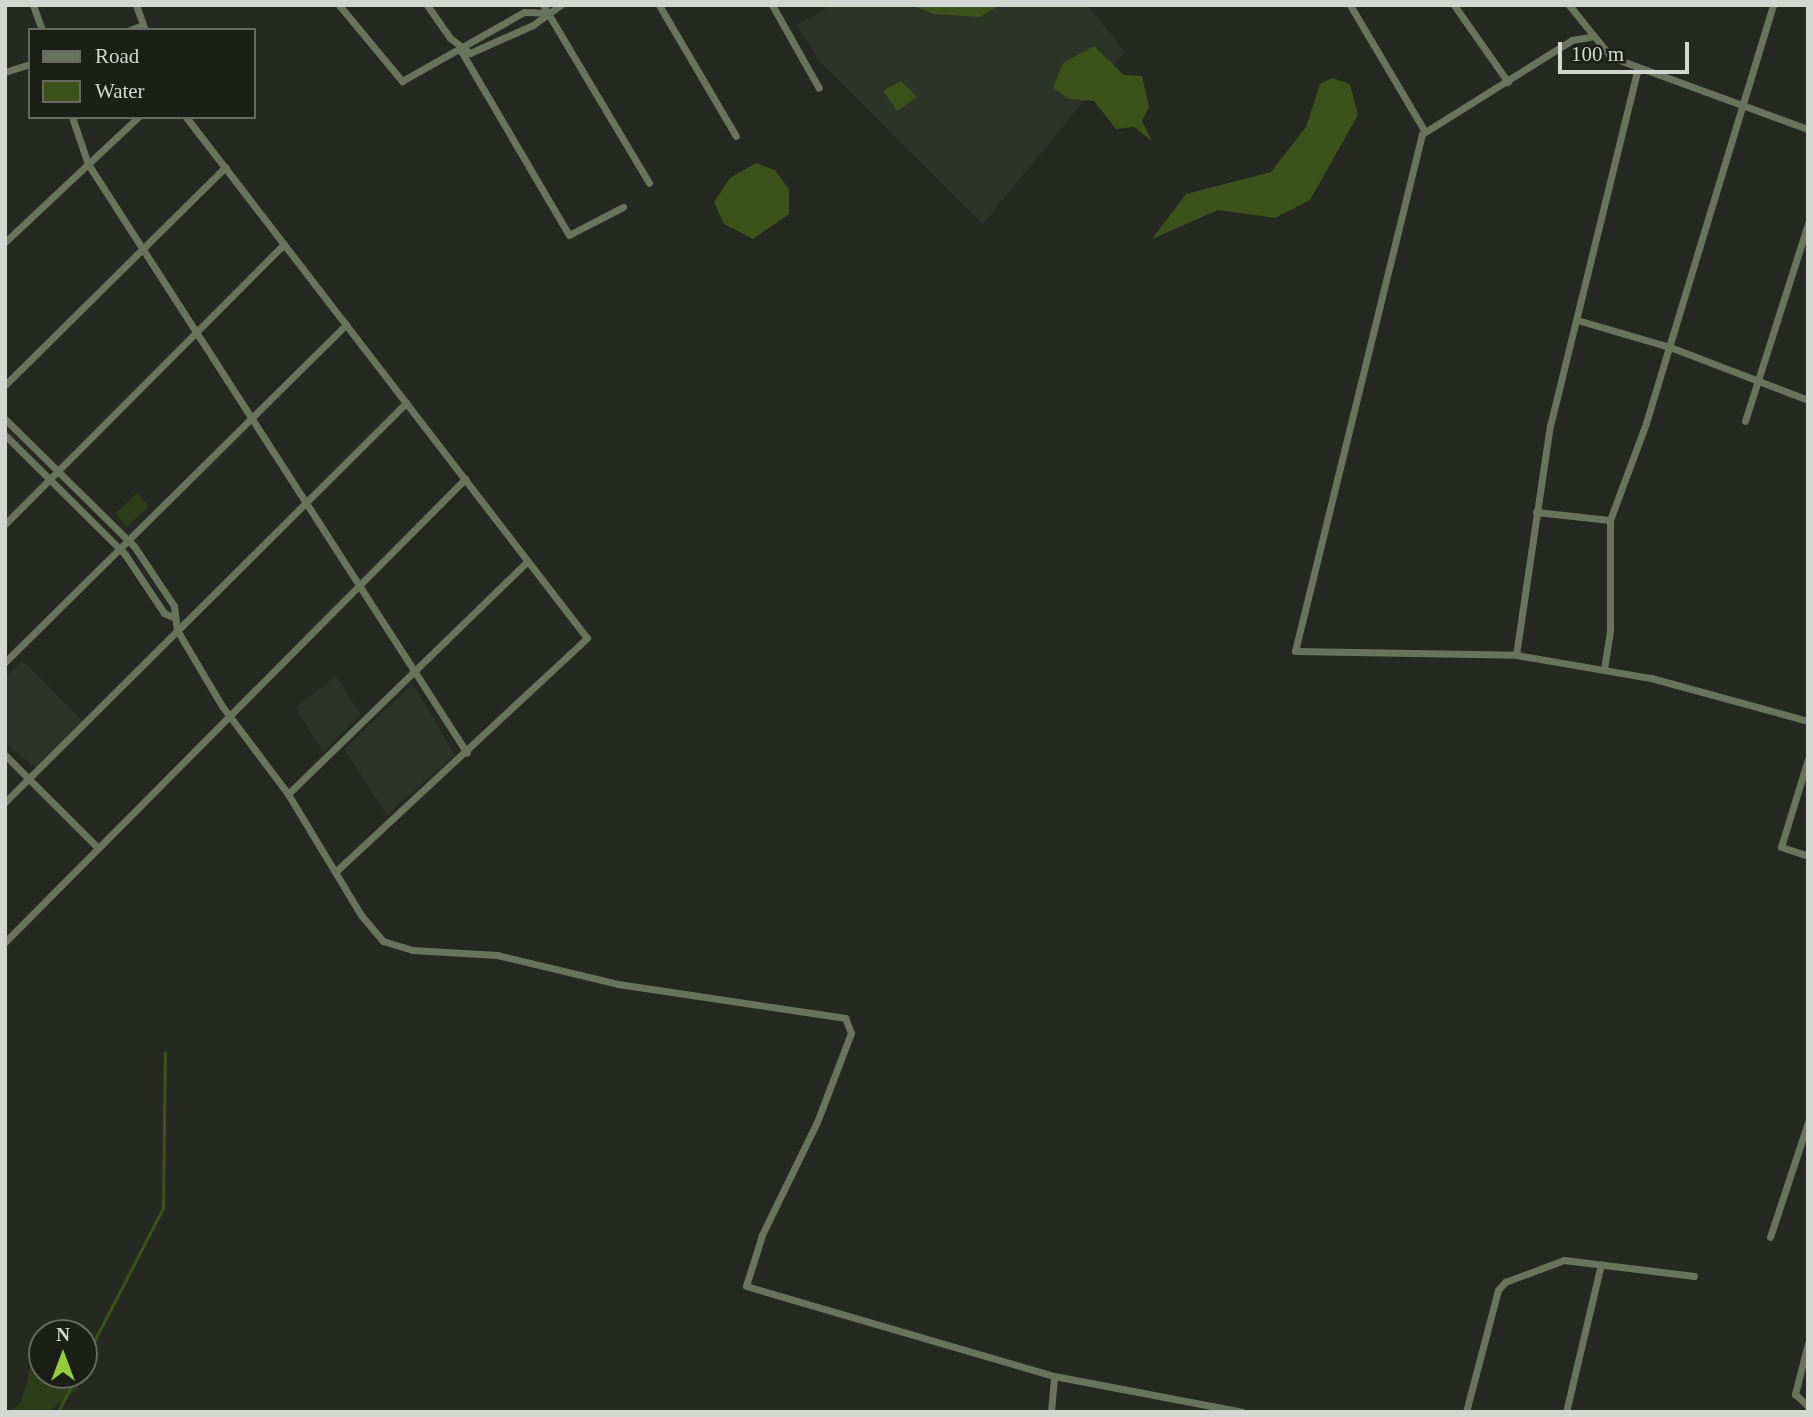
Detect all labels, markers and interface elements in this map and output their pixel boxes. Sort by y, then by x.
legend [28,28,256,119]
scale bar [1561,28,1692,72]
text: 100 m [1571,42,1624,66]
text: Road [95,44,139,68]
text: Water [95,79,145,103]
north arrow [28,1319,98,1389]
text: N [56,1324,70,1345]

